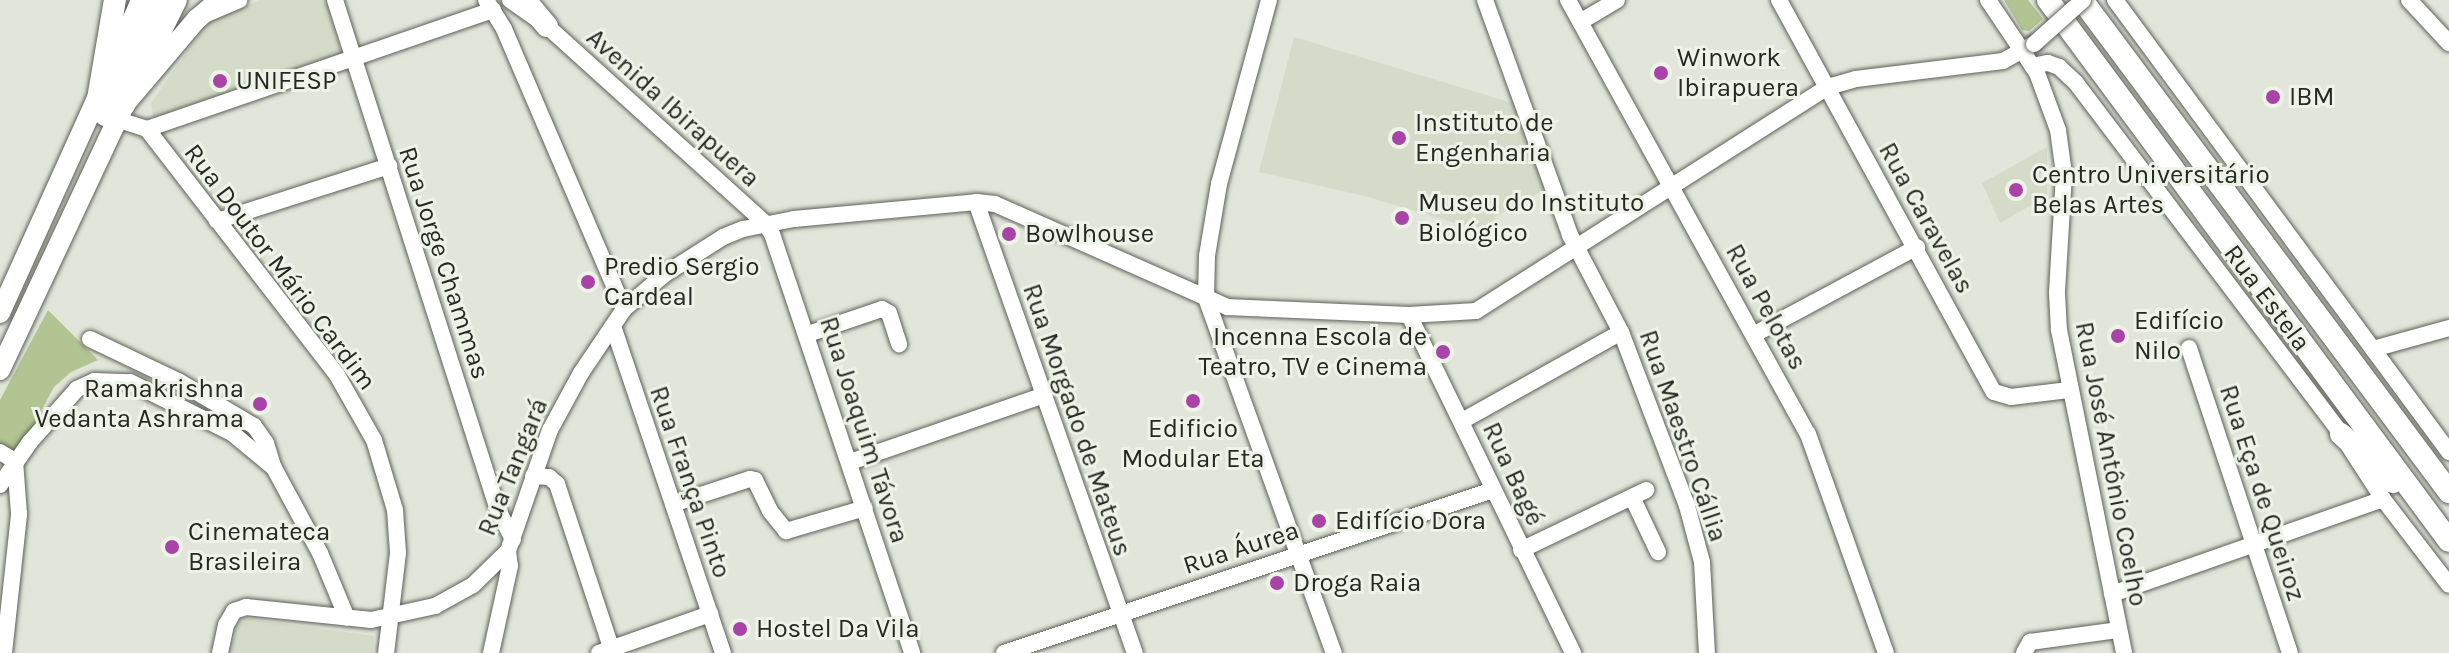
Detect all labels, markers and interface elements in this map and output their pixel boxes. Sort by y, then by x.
street label: Avenida Ibirapuera [580,22,766,194]
place label: Winwork Ibirapuera [1677,42,1799,104]
marker: Winwork Ibirapuera [1652,64,1670,82]
place label: UNIFESP [236,65,336,97]
marker: UNIFESP [211,72,229,90]
place label: IBM [2289,81,2334,113]
marker: IBM [2264,88,2282,106]
place label: Instituto de Engenharia [1415,107,1554,168]
marker: Instituto de Engenharia [1390,129,1408,147]
street label: Rua Caravelas [1872,137,1980,299]
street label: Rua Doutor Mário Cardim [177,138,383,396]
street label: Rua Jorge Chammas [392,143,496,383]
place label: Centro Universitário Belas Artes [2032,159,2270,220]
marker: Centro Universitário Belas Artes [2007,181,2025,199]
place label: Museu do Instituto Biológico [1418,187,1644,248]
marker: Museu do Instituto Biológico [1393,209,1411,227]
place label: Bowlhouse [1025,218,1154,250]
marker: Bowlhouse [1000,225,1018,243]
street label: Rua Pelotas [1719,239,1813,375]
street label: Rua Estela [2217,239,2317,357]
place label: Predio Sergio Cardeal [604,251,759,312]
marker: Predio Sergio Cardeal [579,273,597,291]
street label: Rua Morgado de Mateus [1016,280,1138,560]
place label: Edifício Nilo [2134,305,2224,366]
street label: Rua Joaquim Távora [813,313,915,547]
street label: Rua José Antônio Coelho [2068,319,2154,609]
place label: Incenna Escola de Teatro, TV e Cinema [1199,321,1427,382]
street label: Rua Maestro Cállia [1632,326,1734,546]
marker: Edifício Nilo [2109,327,2127,345]
marker: Incenna Escola de Teatro, TV e Cinema [1434,343,1452,361]
place label: Ramakrishna Vedanta Ashrama [35,373,244,434]
street label: Rua Eça de Queiroz [2212,381,2312,605]
street label: Rua França Pinto [643,382,737,582]
marker: Edificio Modular Eta [1184,392,1202,410]
street label: Rua Tangará [471,394,555,540]
marker: Ramakrishna Vedanta Ashrama [251,395,269,413]
place label: Edificio Modular Eta [1121,413,1265,474]
street label: Rua Bagé [1475,417,1551,531]
place label: Edifício Dora [1335,505,1486,537]
marker: Edifício Dora [1310,512,1328,530]
street label: Rua Áurea [1179,515,1303,581]
place label: Cinemateca Brasileira [188,516,330,578]
marker: Cinemateca Brasileira [163,538,181,556]
place label: Droga Raia [1293,567,1421,599]
marker: Droga Raia [1268,574,1286,592]
place label: Hostel Da Vila [756,613,919,645]
marker: Hostel Da Vila [731,620,749,638]

